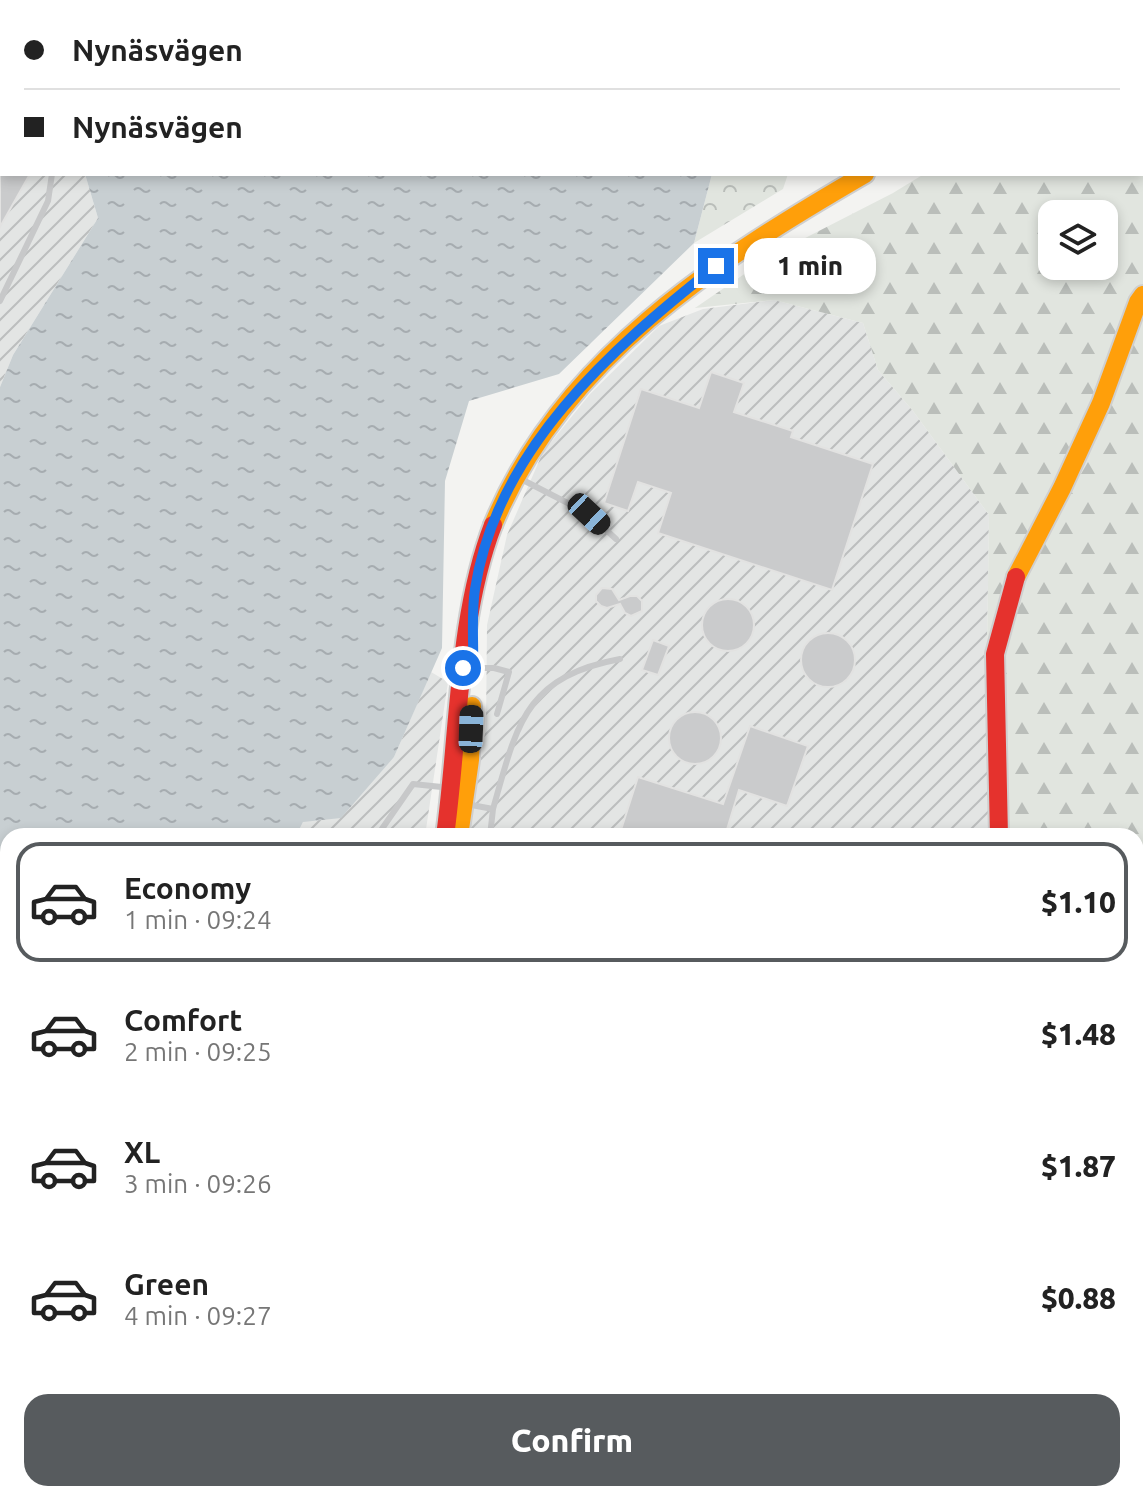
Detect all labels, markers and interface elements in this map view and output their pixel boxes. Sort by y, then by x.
text: Nynäsvägen [72,33,243,67]
text: Nynäsvägen [72,110,243,144]
map controls [1038,200,1118,280]
button: layers [1038,200,1118,280]
callout: 1 min [744,238,876,294]
route end [698,248,734,284]
text: 1 min [777,251,843,280]
car [563,489,615,539]
route start [445,650,481,686]
car [458,705,484,753]
icon: car [28,866,100,938]
text: Economy [124,871,251,905]
text: $1.10 [1041,885,1116,919]
text: 1 min · 09:24 [124,905,272,934]
icon: car [28,998,100,1070]
text: Comfort [124,1003,242,1037]
text: $1.48 [1041,1017,1116,1051]
text: 2 min · 09:25 [124,1037,272,1066]
icon: car [28,1130,100,1202]
text: XL [124,1135,160,1169]
text: $1.87 [1041,1149,1116,1183]
text: 3 min · 09:26 [124,1169,272,1198]
icon: car [28,1262,100,1334]
text: Green [124,1267,209,1301]
text: $0.88 [1041,1281,1116,1315]
text: 4 min · 09:27 [124,1301,272,1330]
button: Confirm [24,1394,1120,1486]

